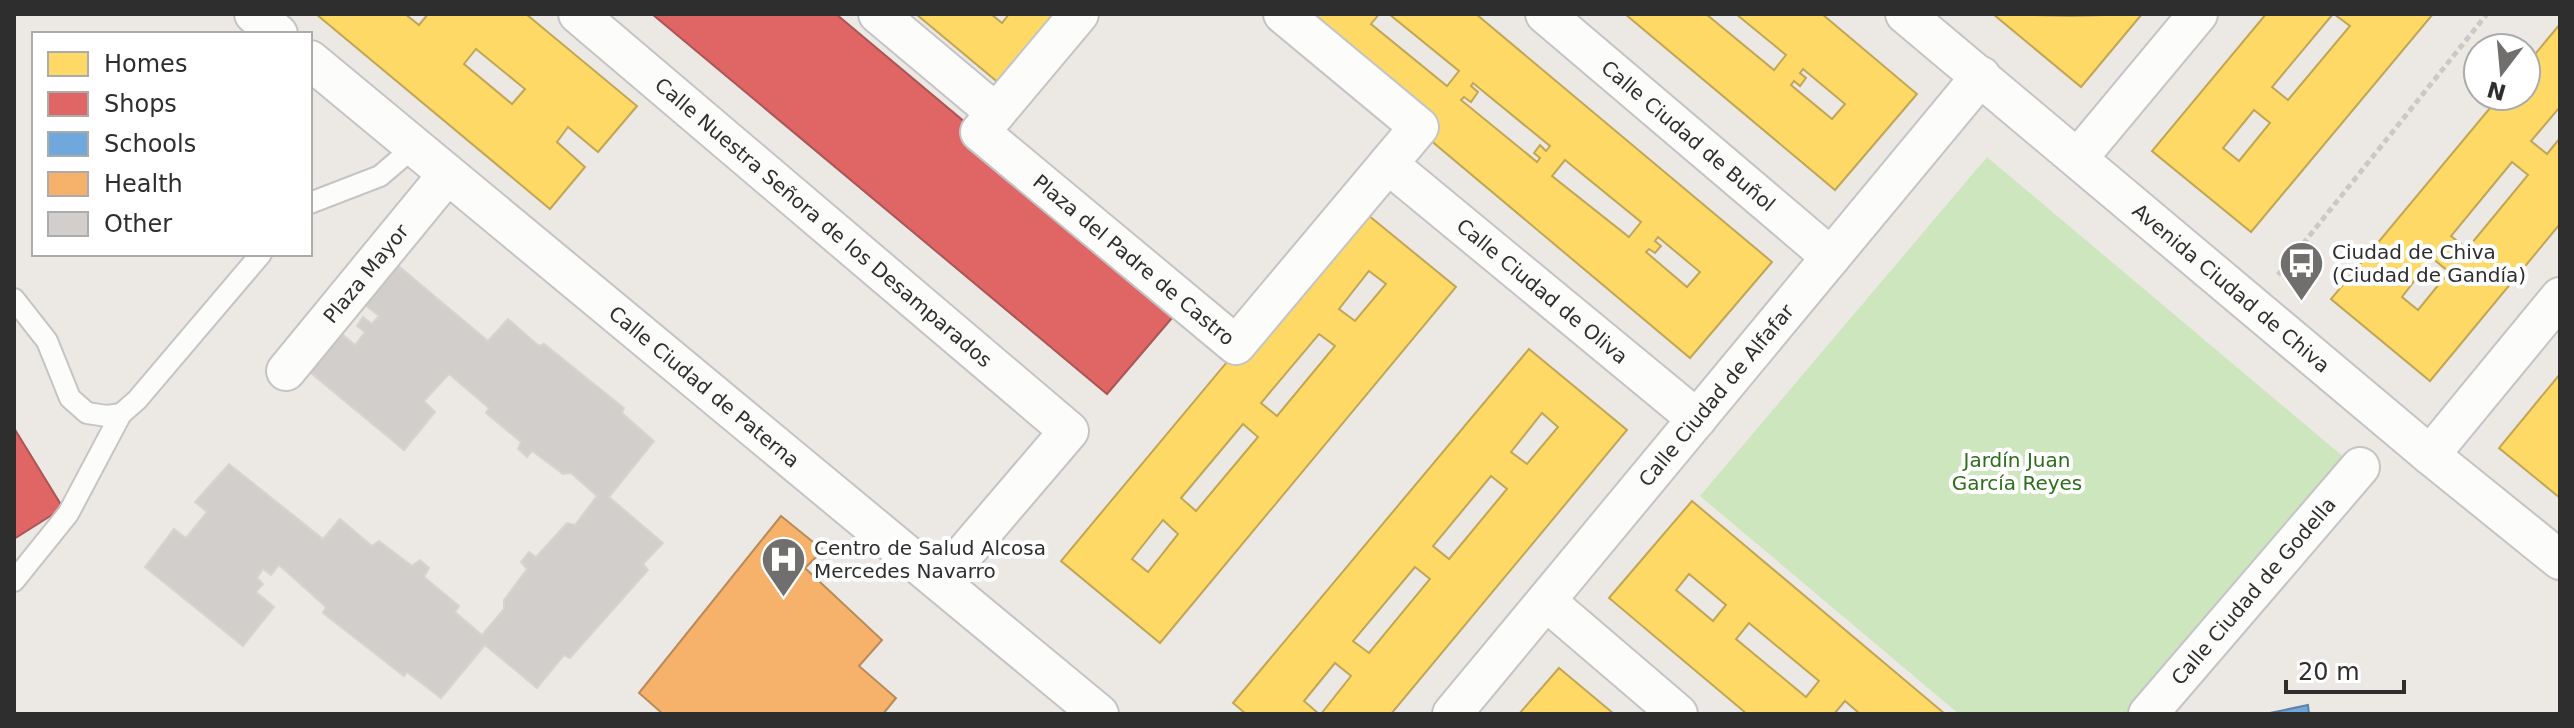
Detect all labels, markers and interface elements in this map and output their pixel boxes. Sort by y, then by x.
legend [32,32,312,256]
north arrow [2462,32,2542,112]
text: Homes [104,50,187,78]
street label: Calle Ciudad de Buñol [1596,55,1780,216]
street label: Calle Nuestra Señora de los Desamparados [650,73,997,372]
text: N [2484,76,2509,105]
text: Shops [104,90,177,118]
text: Schools [104,130,196,158]
street label: Plaza del Padre de Castro [1028,169,1239,351]
text: Health [104,170,183,198]
street label: Avenida Ciudad de Chiva [2128,198,2335,378]
text: Other [104,210,172,238]
street label: Calle Ciudad de Oliva [1452,214,1633,369]
street label: Plaza Mayor [318,219,414,328]
bus stop icon: Ciudad de Chiva (Ciudad de Gandía) [2277,240,2325,303]
place label: Ciudad de Chiva (Ciudad de Gandía) [2332,240,2526,287]
street label: Calle Ciudad de Alfafar [1634,299,1799,491]
street label: Calle Ciudad de Paterna [604,301,804,473]
park label: Jardín Juan García Reyes [1952,448,2082,495]
street label: Calle Ciudad de Godella [2166,492,2341,690]
hospital icon: Centro de Salud Alcosa Mercedes Navarro [759,535,807,598]
place label: Centro de Salud Alcosa Mercedes Navarro [814,536,1046,583]
scale bar [2286,644,2404,694]
text: 20 m [2298,658,2360,686]

